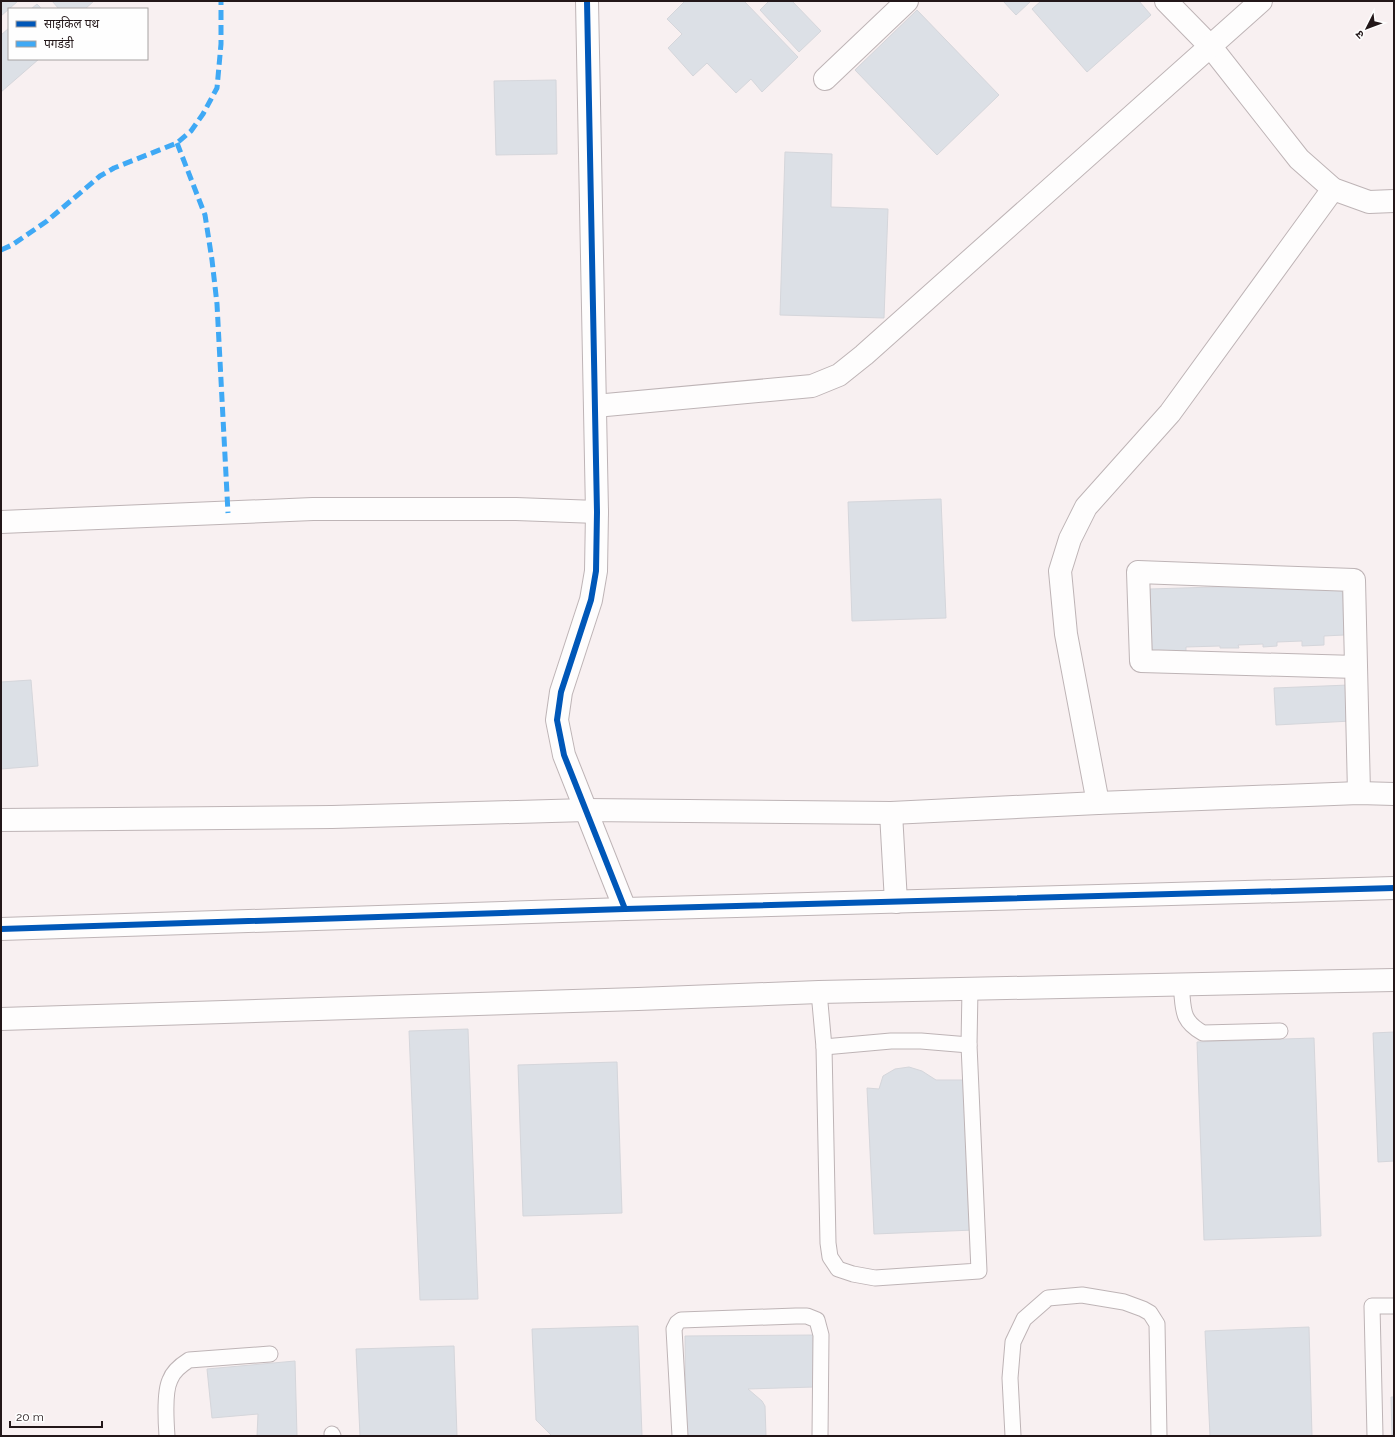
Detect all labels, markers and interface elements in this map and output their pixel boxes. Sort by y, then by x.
legend [8,8,148,60]
north arrow [1347,8,1387,48]
text: साइकिल पथ [44,16,99,31]
text: उ [1353,27,1367,41]
text: पगडंडी [44,36,74,51]
scale bar [10,1403,102,1429]
text: 20 m [16,1410,44,1424]

